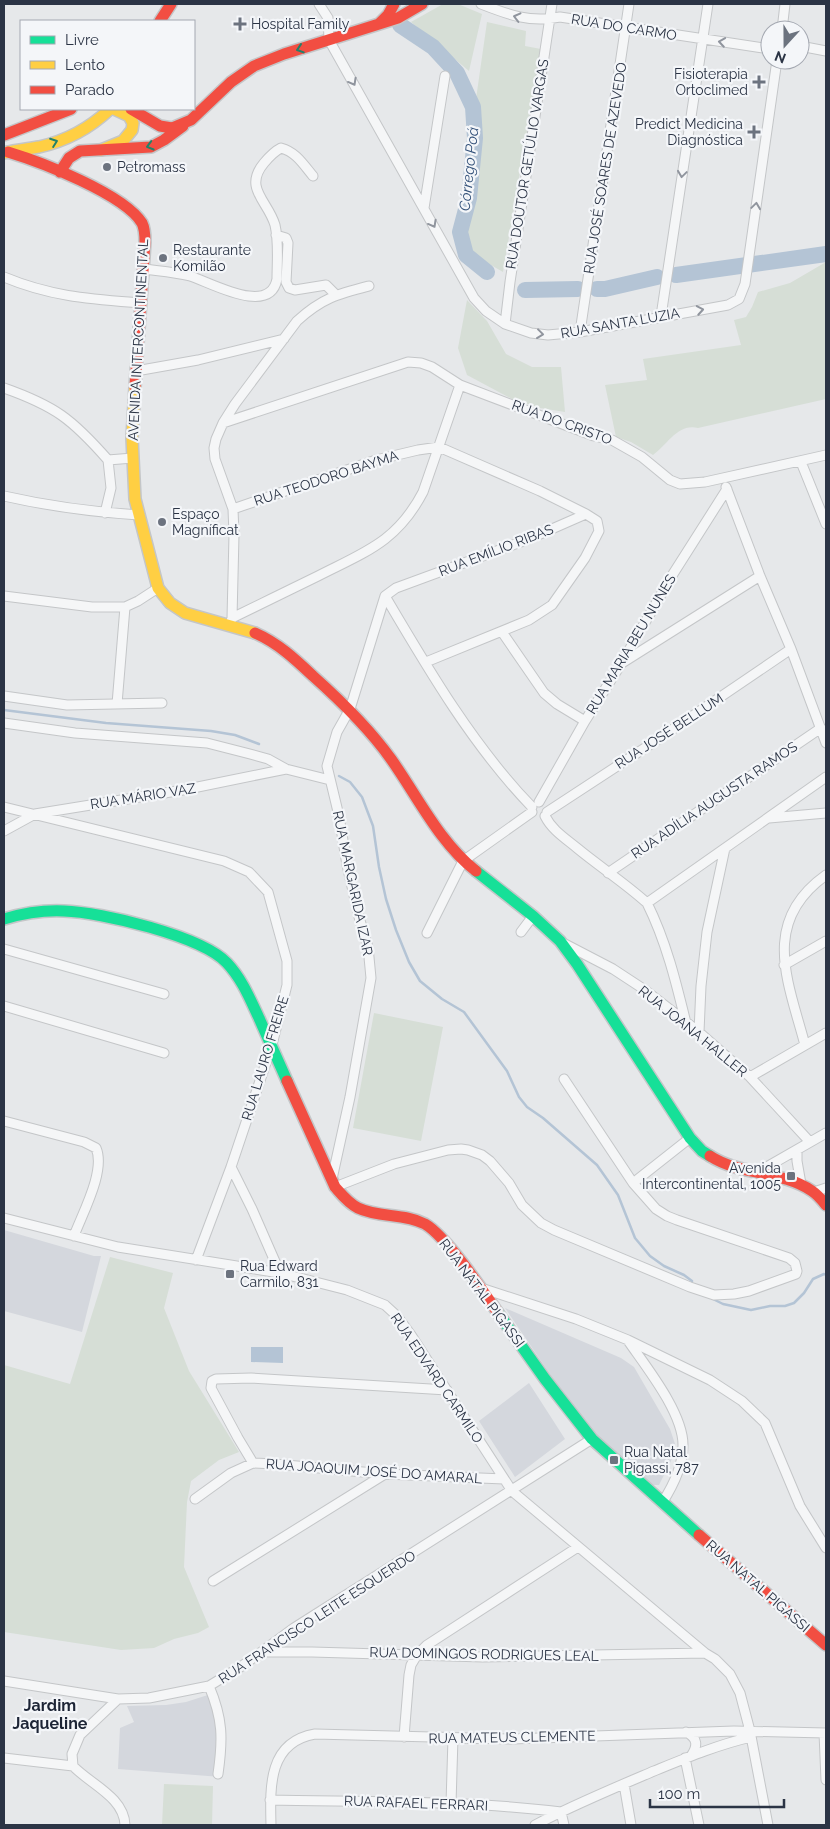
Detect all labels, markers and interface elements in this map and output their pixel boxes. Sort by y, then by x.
street label: RUA DO CARMO [570,11,678,43]
one-way arrow [513,12,521,23]
place label: Hospital Family [251,16,350,32]
marker: Hospital Family [233,17,247,31]
legend [20,20,195,110]
north arrow [760,20,810,70]
text: Livre [65,31,99,49]
one-way arrow [717,37,725,48]
one-way arrow [297,43,305,53]
text: N [772,48,788,67]
text: Lento [65,56,105,74]
street label: RUA DOUTOR GETÚLIO VARGAS [501,57,552,270]
street label: RUA JOSÉ SOARES DE AZEVEDO [579,61,630,275]
place label: Fisioterapia Ortoclimed [674,66,748,98]
marker: Fisioterapia Ortoclimed [752,75,766,89]
one-way arrow [347,77,357,86]
text: Parado [65,81,114,99]
place label: Predict Medicina Diagnóstica [635,116,743,148]
marker: Predict Medicina Diagnóstica [747,125,761,139]
water label: Córrego Poá [456,126,482,212]
one-way arrow [49,138,58,148]
one-way arrow [146,140,155,151]
place label: Petromass [117,159,186,175]
marker: Petromass [101,161,113,173]
one-way arrow [678,169,688,178]
one-way arrow [750,202,761,210]
one-way arrow [426,218,436,227]
street label: AVENIDA INTERCONTINENTAL [125,239,151,441]
place label: Restaurante Komilão [173,242,251,274]
marker: Restaurante Komilão [157,252,169,264]
street label: RUA SANTA LUZIA [559,305,681,341]
one-way arrow [696,305,704,315]
one-way arrow [536,328,544,339]
street label: RUA DO CRISTO [510,396,614,448]
street label: RUA TEODORO BAYMA [252,447,401,509]
place label: Espaço Magníficat [172,506,239,538]
marker: Espaço Magníficat [156,516,168,528]
street label: RUA EMÍLIO RIBAS [436,520,556,579]
street label: RUA MARIA BEU NUNES [583,571,679,717]
street label: RUA JOSÉ BELLUM [611,689,726,772]
street label: RUA ADÍLIA AUGUSTA RAMOS [627,737,801,862]
street label: RUA MÁRIO VAZ [89,779,197,812]
street label: RUA MARGARIDA IZAR [330,809,376,957]
street label: RUA JOANA HALLER [635,982,751,1080]
street label: RUA LAURO FREIRE [238,994,292,1122]
place label: Avenida Intercontinental, 1005 [642,1160,781,1192]
marker: Avenida Intercontinental, 1005 [785,1170,797,1182]
street label: RUA NATAL PIGASSI [436,1236,528,1350]
place label: Rua Edward Carmilo, 831 [240,1258,318,1290]
marker: Rua Edward Carmilo, 831 [224,1268,236,1280]
street label: RUA EDVARD CARMILO [388,1310,486,1446]
place label: Rua Natal Pigassi, 787 [624,1444,699,1476]
street label: RUA JOAQUIM JOSÉ DO AMARAL [265,1454,483,1487]
marker: Rua Natal Pigassi, 787 [608,1454,620,1466]
street label: RUA NATAL PIGASSI [703,1537,813,1635]
street label: RUA FRANCISCO LEITE ESQUERDO [215,1547,419,1687]
street label: RUA DOMINGOS RODRIGUES LEAL [369,1644,599,1664]
district label: Jardim Jaqueline [13,1696,88,1733]
street label: RUA MATEUS CLEMENTE [428,1728,596,1746]
scale bar [650,1776,784,1808]
text: 100 m [658,1785,700,1803]
street label: RUA RAFAEL FERRARI [344,1792,488,1814]

